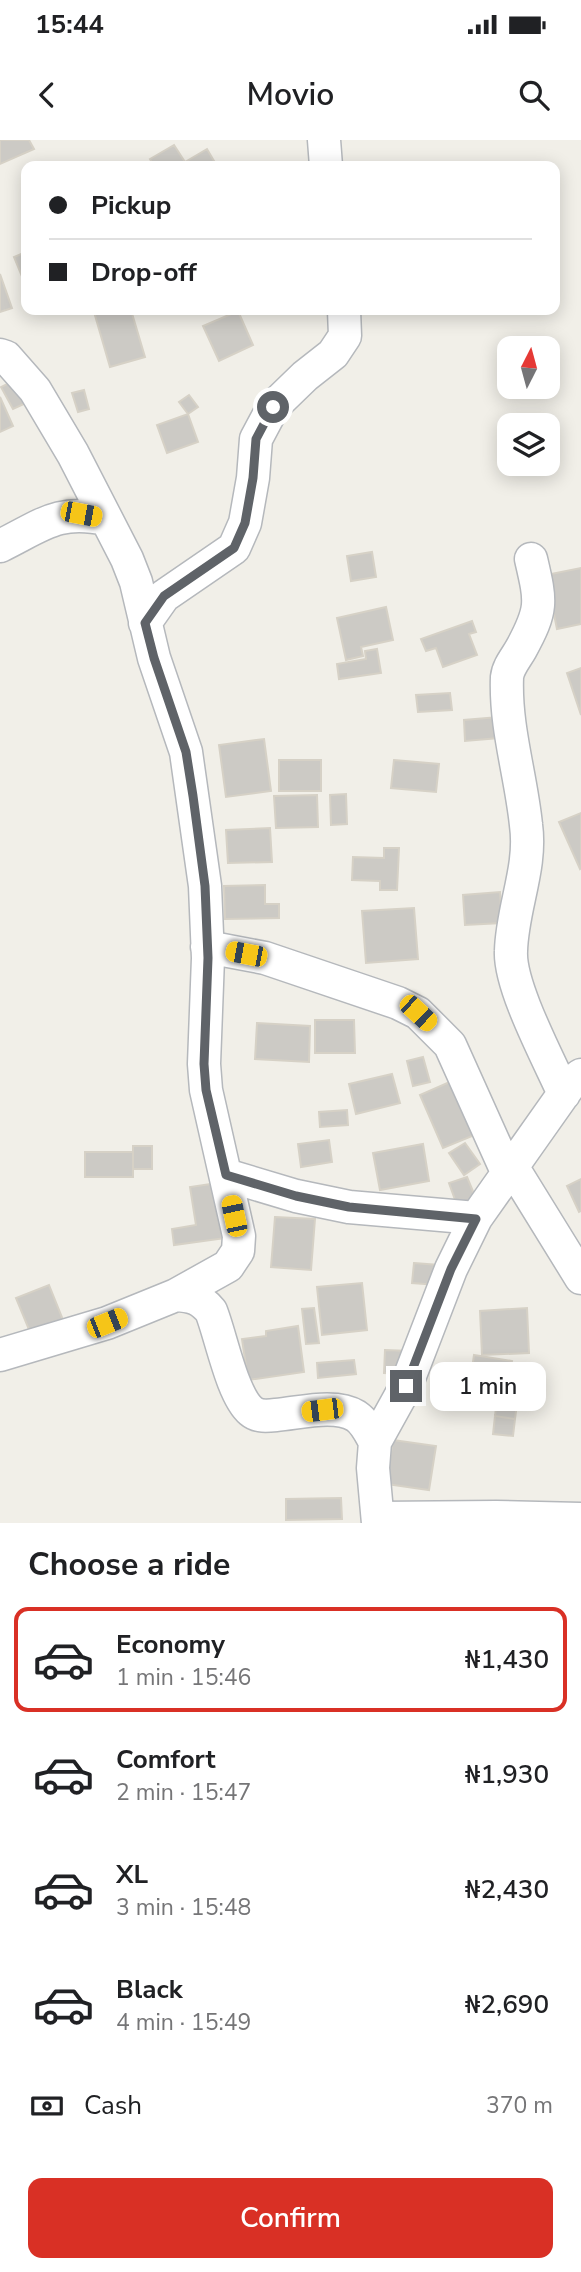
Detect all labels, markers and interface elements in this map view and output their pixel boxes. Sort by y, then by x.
text: 15:44 [35,7,104,42]
text: Movio [247,73,334,116]
icon: back [28,76,66,114]
icon: search [515,76,553,114]
text: Pickup [91,188,171,223]
text: Drop-off [91,255,197,290]
north arrow [497,336,560,399]
map controls [497,336,560,476]
route start [257,391,289,423]
button: layers [497,413,560,476]
car [59,500,104,528]
car [224,940,269,968]
car [396,991,441,1035]
car [220,1193,249,1239]
car [84,1305,131,1341]
callout: 1 min [430,1362,546,1410]
route end [390,1370,422,1402]
text: 1 min [459,1371,517,1402]
car [300,1397,345,1423]
text: Choose a ride [28,1543,230,1586]
text: Economy [116,1627,225,1662]
icon: car [32,1628,95,1691]
text: ₦1,430 [465,1642,549,1677]
text: 1 min · 15:46 [116,1662,251,1693]
text: Comfort [116,1742,216,1777]
icon: car [32,1743,95,1806]
text: ₦1,930 [465,1757,549,1792]
text: 2 min · 15:47 [116,1777,251,1808]
text: XL [116,1857,148,1892]
icon: car [32,1858,95,1921]
text: ₦2,430 [465,1872,549,1907]
text: 3 min · 15:48 [116,1892,251,1923]
text: Black [116,1972,183,2007]
icon: car [32,1973,95,2036]
text: ₦2,690 [465,1987,549,2022]
text: 4 min · 15:49 [116,2007,251,2038]
icon: cash [28,2087,66,2125]
text: Cash [84,2088,142,2123]
text: 370 m [486,2090,553,2121]
button: Confirm [28,2178,553,2258]

